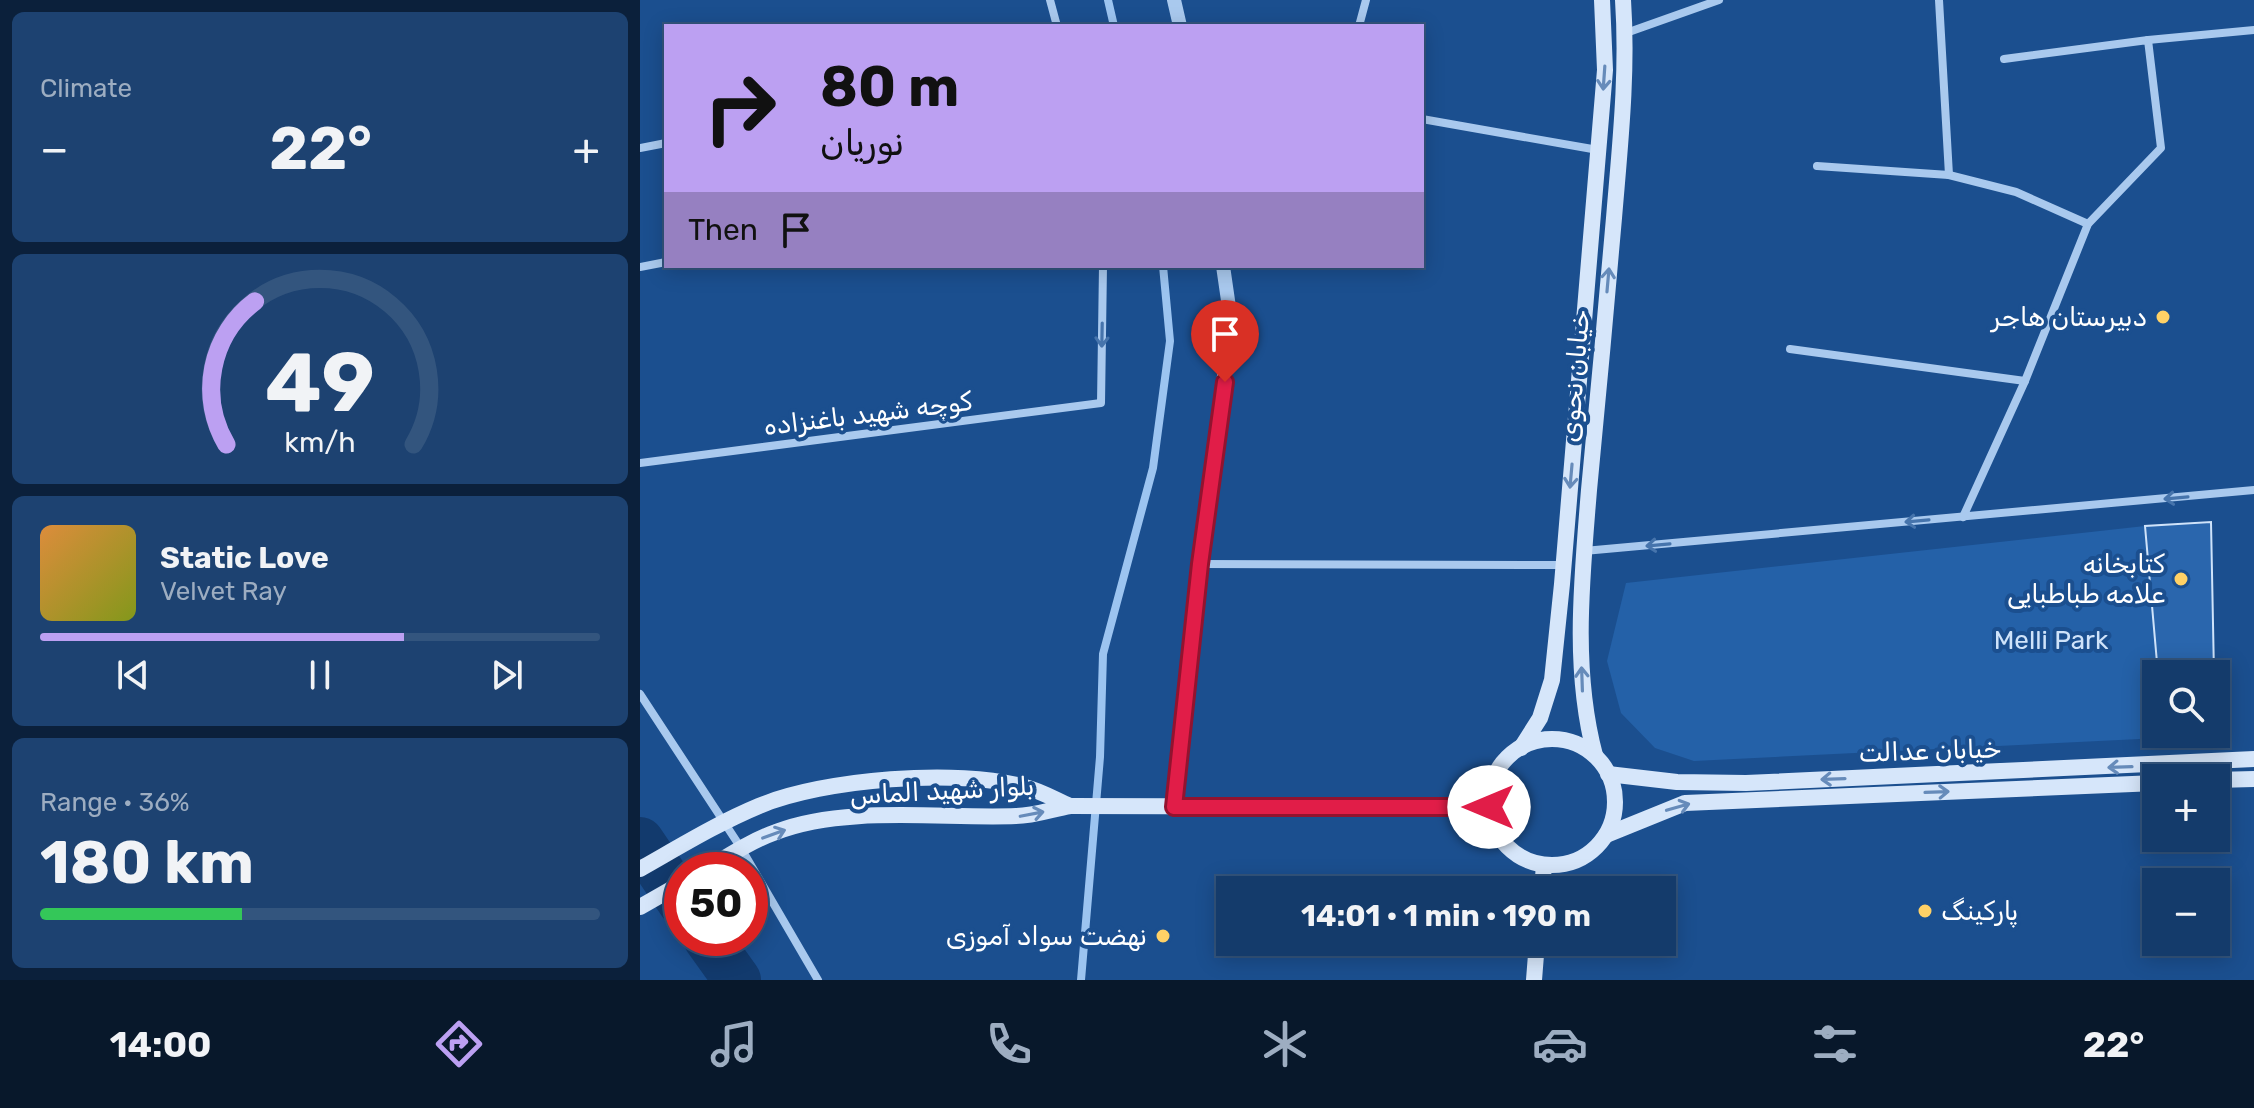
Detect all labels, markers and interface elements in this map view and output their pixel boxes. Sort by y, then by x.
text: 80 m [820,54,959,120]
icon: right [688,56,792,160]
one-way arrow [1596,64,1611,91]
text: Climate [40,73,132,104]
text: 22° [269,113,372,184]
text: نوریان [820,121,904,164]
text: − [40,123,69,175]
text: + [573,123,600,175]
icon: arrive [774,208,818,252]
text: Then [688,212,758,248]
one-way arrow [1601,267,1616,294]
pin [1191,300,1259,382]
place label: دبیرستان هاجر [1989,302,2147,333]
street label: خیابان نحوی [1554,308,1596,444]
marker: دبیرستان هاجر [2154,308,2172,326]
icon: arrive [1203,312,1247,356]
one-way arrow [1094,321,1110,348]
text: 49 [265,333,375,432]
street label: کوچه شهید باغنزاده [762,386,974,442]
text: km/h [284,425,356,459]
one-way arrow [1563,463,1578,489]
one-way arrow [2163,490,2190,505]
one-way arrow [1904,514,1931,529]
one-way arrow [1646,538,1672,553]
text: Static Love [160,540,329,576]
place label: کتابخانه علامه طباطبایی [2007,549,2165,610]
marker: کتابخانه علامه طباطبایی [2172,570,2190,588]
text: Velvet Ray [160,576,287,607]
park label: Melli Park [1994,625,2109,656]
icon: previous [111,653,155,697]
icon: pause [298,653,342,697]
icon: next [485,653,529,697]
map controls [2142,660,2230,956]
button: search [2142,660,2230,748]
one-way arrow [1574,666,1589,693]
street label: خیابان عدالت [1858,733,2002,769]
one-way arrow [2107,759,2134,774]
button: + [2142,764,2230,852]
position arrow [1447,765,1531,849]
street label: بلوار شهید الماس [849,771,1035,811]
one-way arrow [1820,772,1847,787]
one-way arrow [1923,784,1950,799]
text: Range · 36% [40,787,190,818]
one-way arrow [1665,799,1691,814]
one-way arrow [1019,805,1044,820]
one-way arrow [761,826,786,840]
text: 180 km [40,827,254,898]
speed limit sign: 50 [664,852,768,956]
button: − [2142,868,2230,956]
place label: پارکینگ [1941,896,2018,928]
text: 14:01 · 1 min · 190 m [1301,898,1591,934]
marker: پارکینگ [1916,902,1934,920]
place label: نهضت سواد آموزی [946,921,1147,952]
marker: نهضت سواد آموزی [1154,927,1172,945]
icon: directions [431,1016,487,1072]
icon: music [706,1016,762,1072]
icon: phone [981,1016,1037,1072]
icon: climate [1257,1016,1313,1072]
icon: car [1532,1016,1588,1072]
icon: filters [1807,1016,1863,1072]
text: 14:00 [110,1023,212,1066]
text: 22° [2083,1023,2144,1066]

